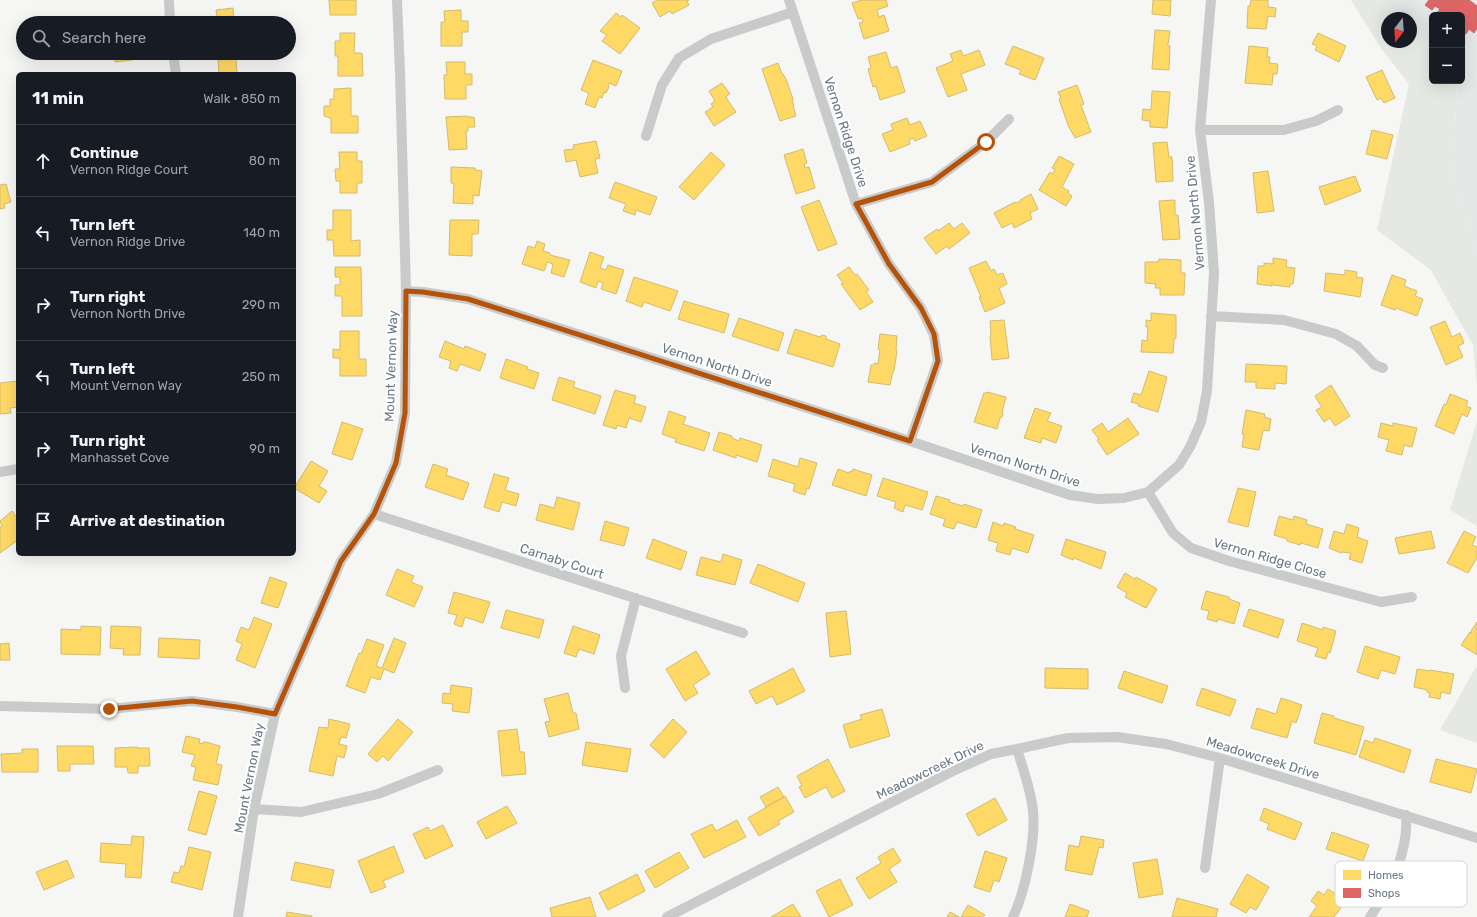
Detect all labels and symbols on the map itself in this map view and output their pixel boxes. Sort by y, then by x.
north arrow [1381,12,1417,48]
street label: Vernon Ridge Drive [820,75,871,189]
route start [977,133,995,151]
street label: Vernon North Drive [1183,155,1207,271]
street label: Mount Vernon Way [382,310,400,422]
street label: Vernon North Drive [660,340,774,390]
street label: Vernon North Drive [968,440,1082,490]
street label: Vernon Ridge Close [1211,535,1328,582]
street label: Carnaby Court [518,540,606,582]
route end [100,700,118,718]
street label: Mount Vernon Way [231,722,267,834]
street label: Meadowcreek Drive [1205,734,1321,782]
street label: Meadowcreek Drive [874,737,986,803]
legend [1335,861,1467,907]
text: Homes [1368,869,1404,882]
text: Shops [1368,887,1400,900]

